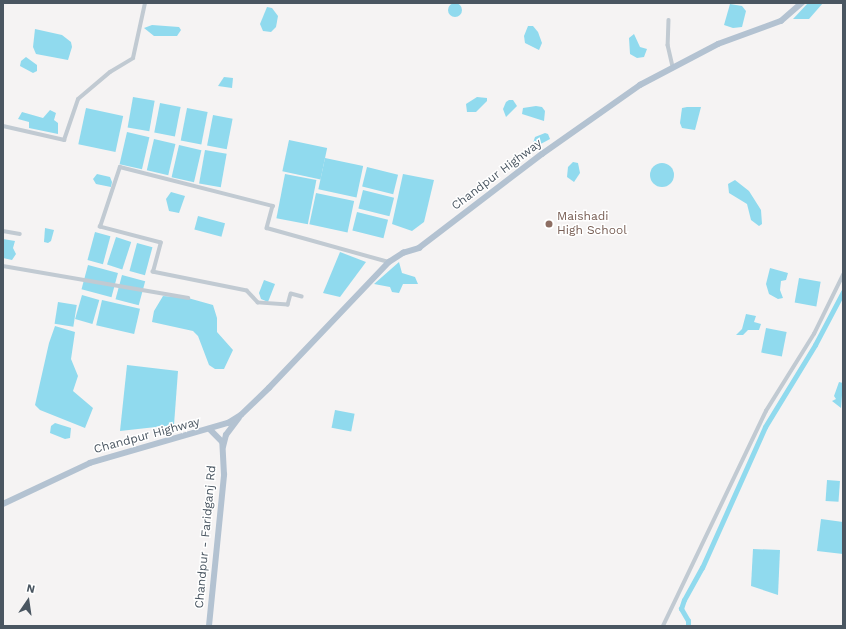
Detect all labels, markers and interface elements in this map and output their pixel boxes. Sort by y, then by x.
street label: Chandpur Highway [449,136,545,214]
place label: Maishadi High School [557,210,627,238]
marker: Maishadi High School [544,219,554,229]
street label: Chandpur Highway [92,415,202,457]
street label: Chandpur - Faridganj Rd [193,465,219,609]
north arrow [8,581,48,621]
text: N [25,582,36,596]

